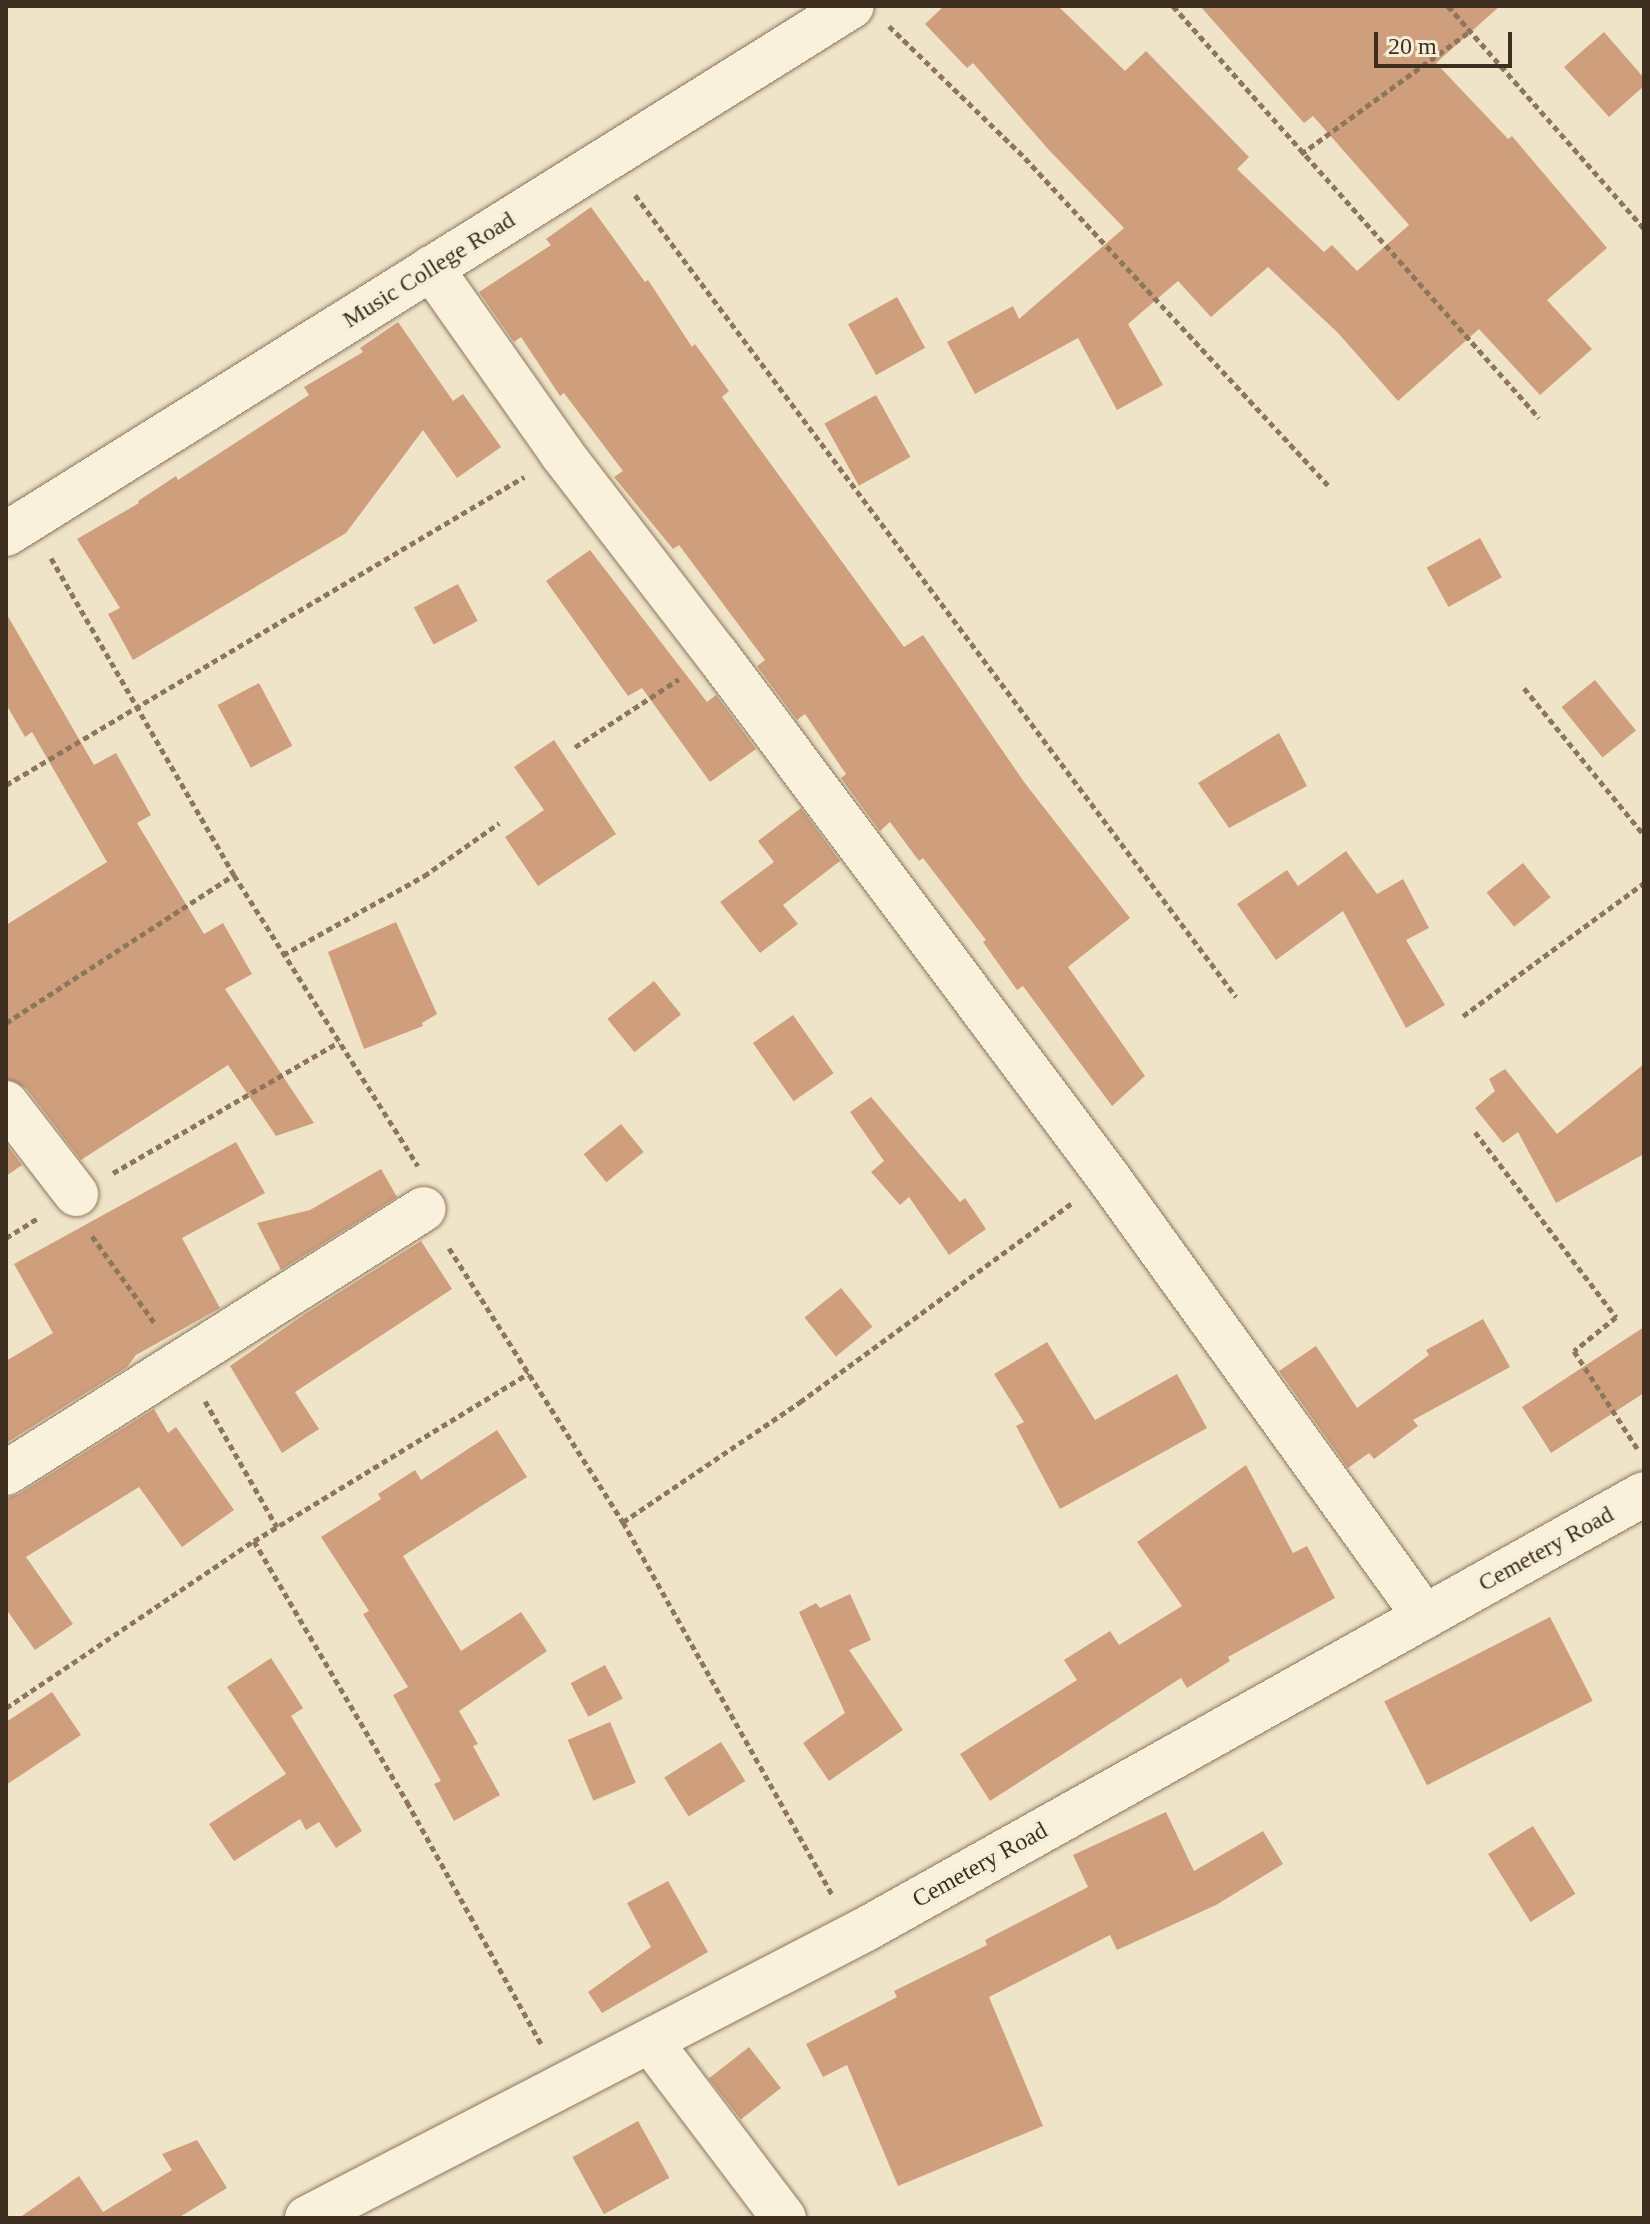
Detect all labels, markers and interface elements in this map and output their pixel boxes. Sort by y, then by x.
scale bar [1378,16,1516,66]
text: 20 m [1388,33,1437,59]
street label: Music College Road [338,206,520,334]
street label: Cemetery Road [1473,1500,1619,1598]
street label: Cemetery Road [907,1816,1053,1914]

